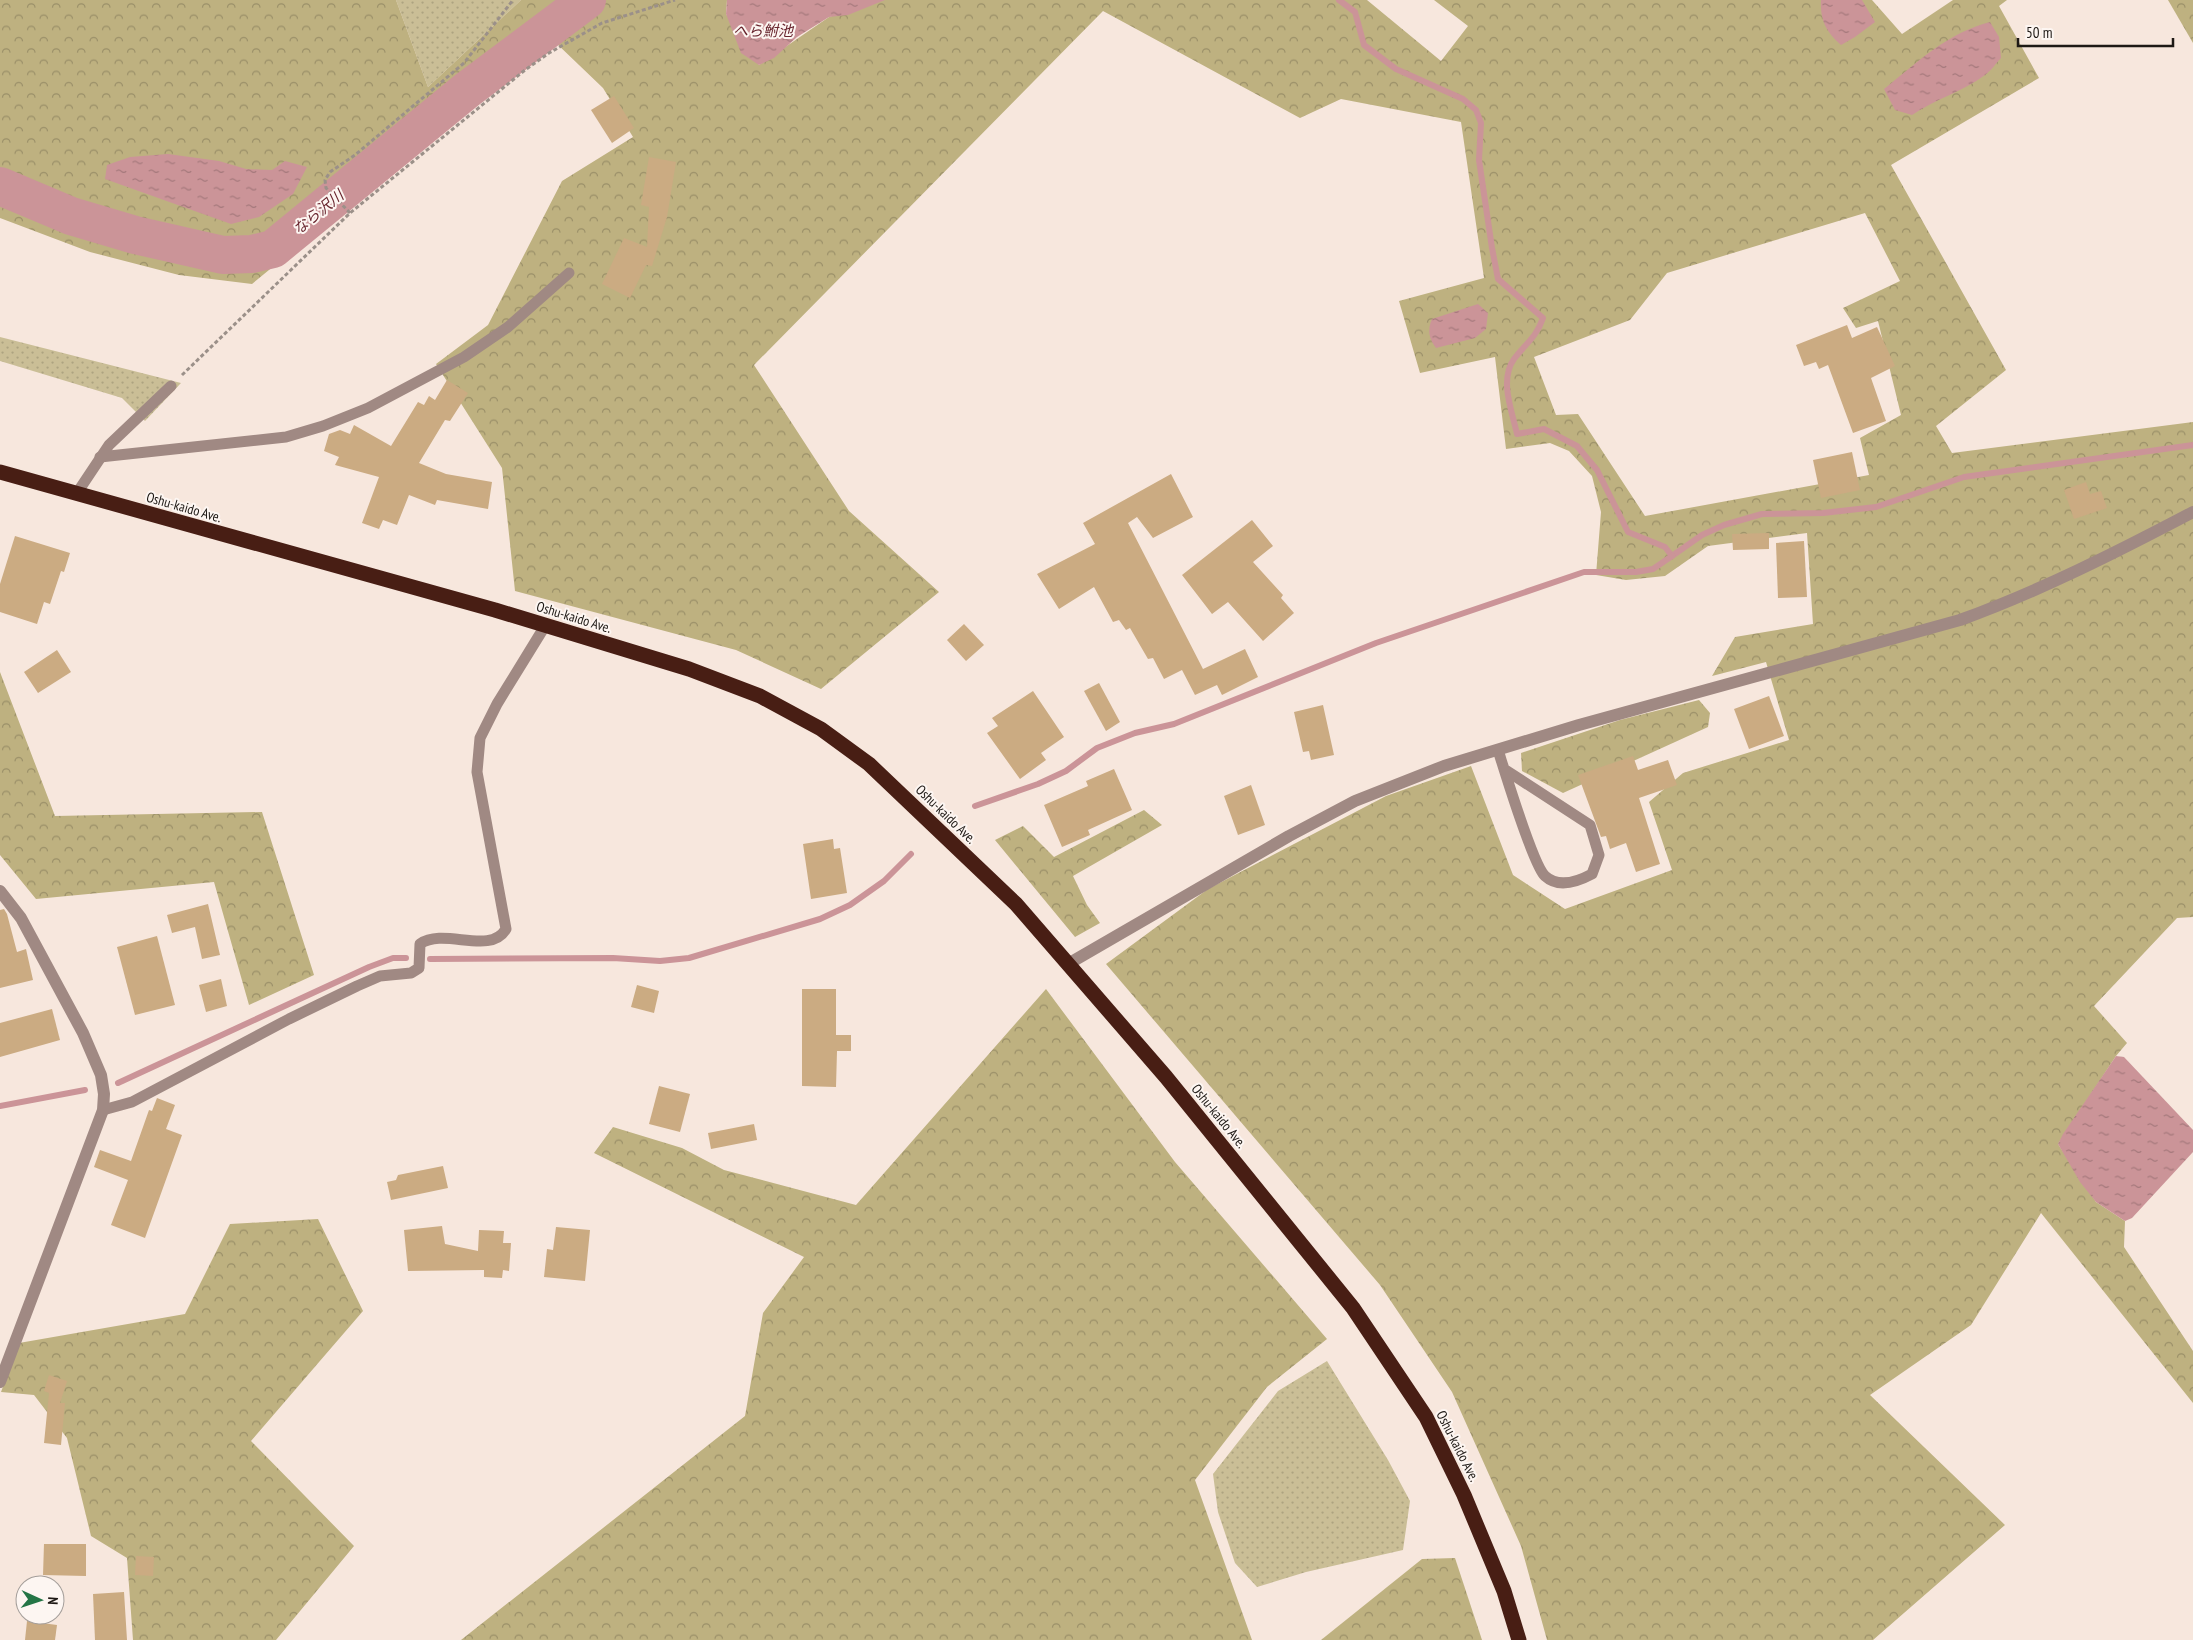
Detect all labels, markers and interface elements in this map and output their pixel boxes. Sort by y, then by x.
scale bar [2018,15,2173,47]
water label: へら鮒池 [733,21,795,40]
text: 50 m [2026,23,2052,42]
water label: なら沢川 [289,184,349,238]
street label: Oshu-kaido Ave. [144,488,224,526]
street label: Oshu-kaido Ave. [534,597,614,637]
street label: Oshu-kaido Ave. [912,781,980,847]
street label: Oshu-kaido Ave. [1188,1080,1250,1152]
street label: Oshu-kaido Ave. [1432,1407,1484,1485]
north arrow [15,1575,65,1625]
text: N [44,1596,62,1605]

